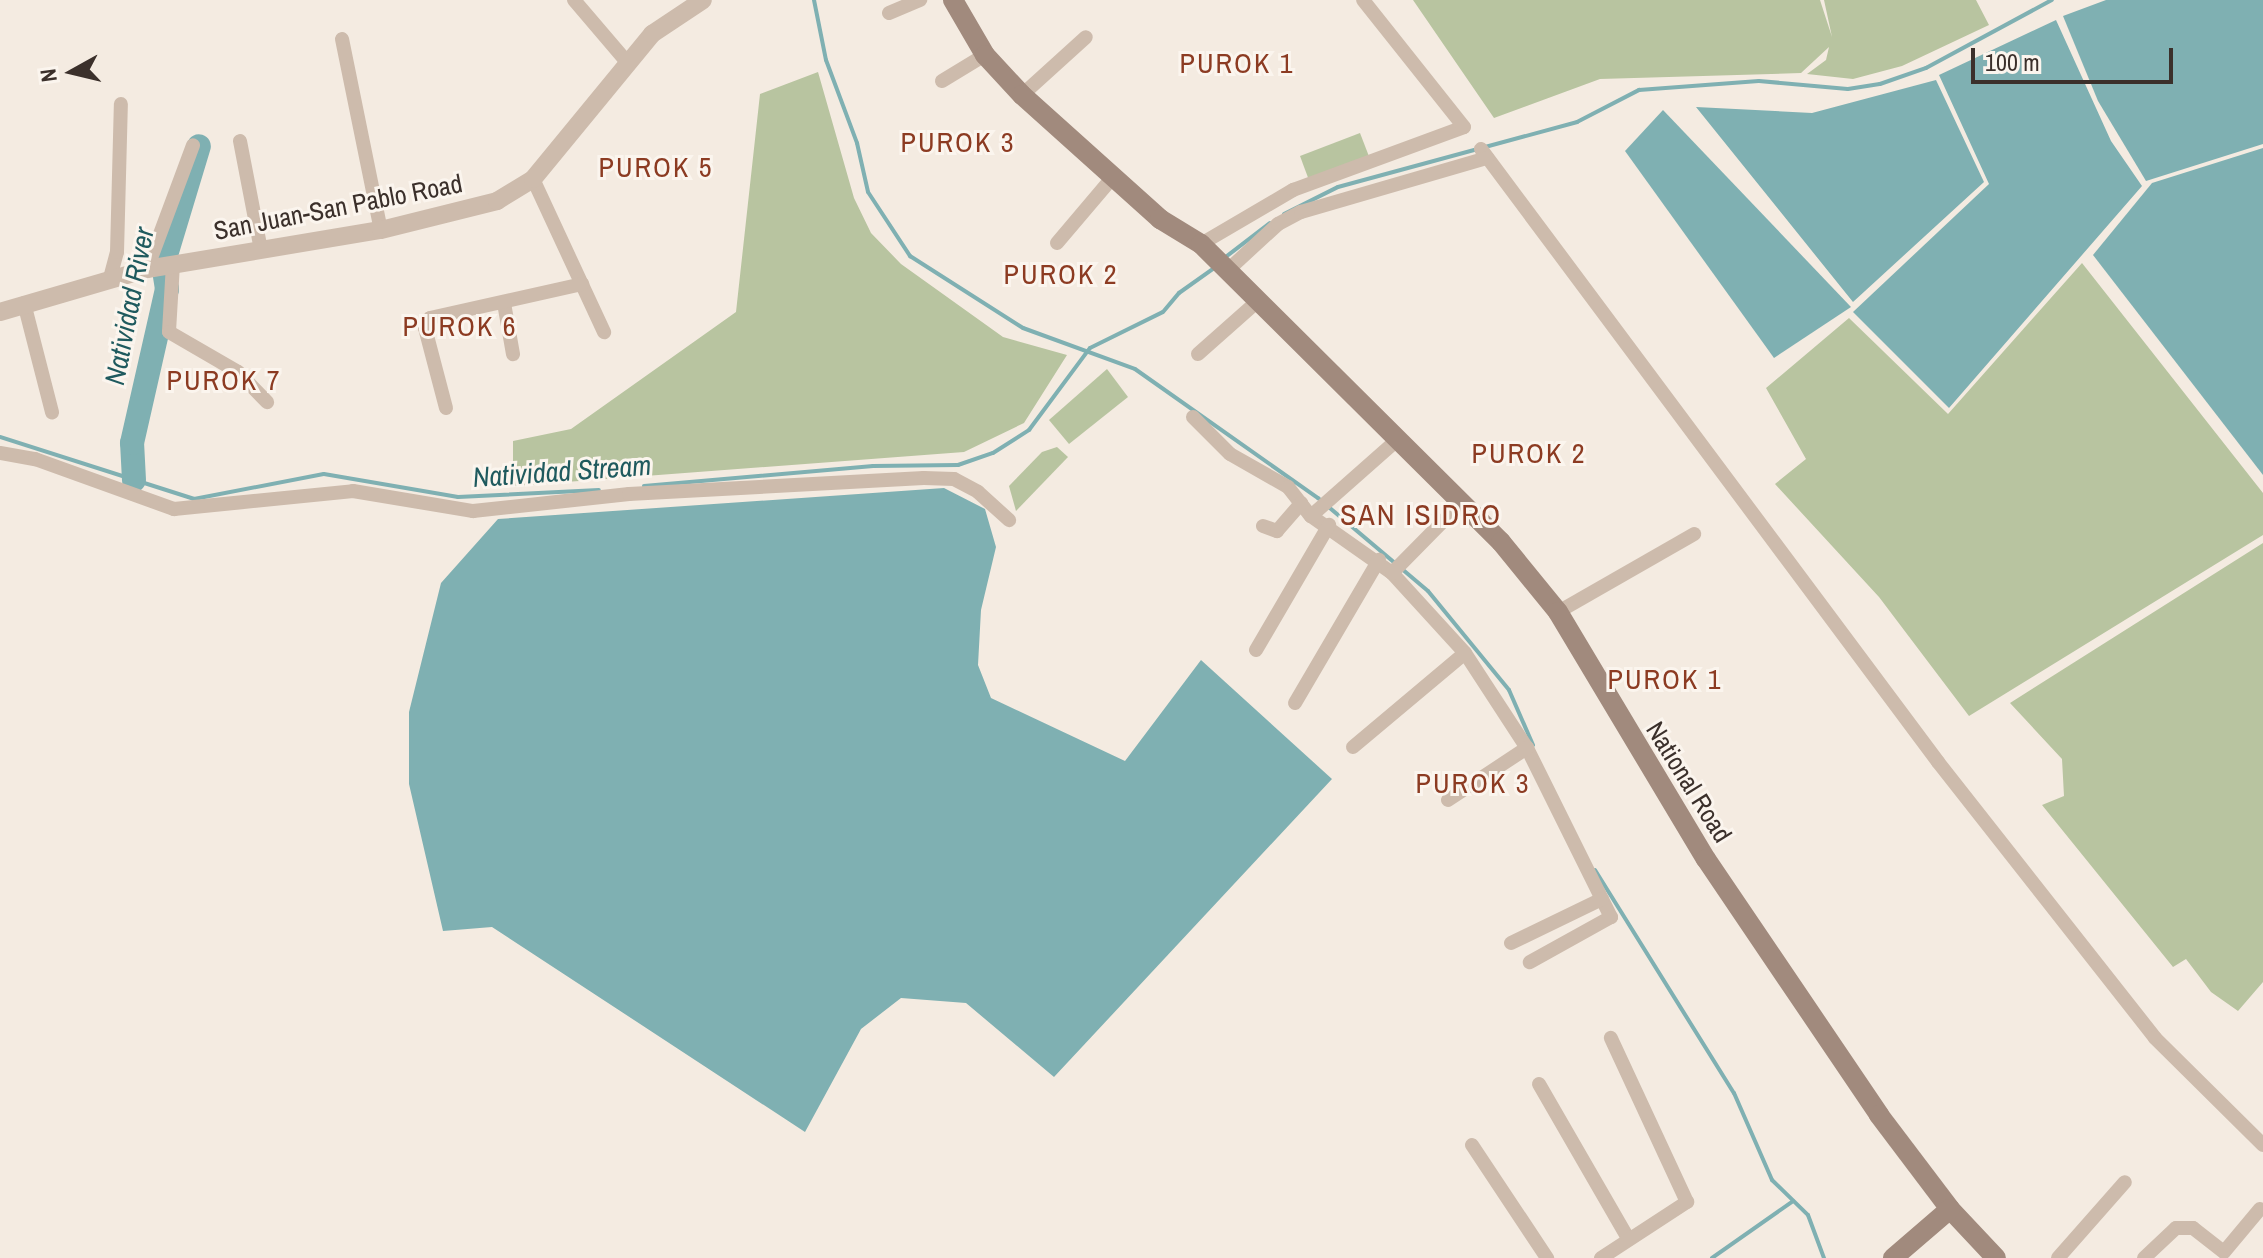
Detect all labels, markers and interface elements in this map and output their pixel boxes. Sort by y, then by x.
north arrow [32,32,112,112]
scale bar [1975,32,2177,82]
district label: PUROK 1 [1180,46,1294,80]
text: 100 m [1985,46,2040,78]
text: N [32,67,64,84]
district label: PUROK 3 [901,125,1015,159]
district label: PUROK 5 [599,150,713,184]
street label: San Juan-San Pablo Road [211,168,465,246]
water label: Natividad River [97,225,161,387]
district label: PUROK 2 [1004,257,1118,291]
district label: PUROK 6 [403,309,517,343]
district label: PUROK 7 [167,363,281,397]
district label: PUROK 2 [1472,436,1586,470]
water label: Natividad Stream [472,448,652,494]
district label: SAN ISIDRO [1340,496,1502,532]
district label: PUROK 1 [1608,662,1722,696]
street label: National Road [1640,716,1738,848]
district label: PUROK 3 [1416,766,1530,800]

